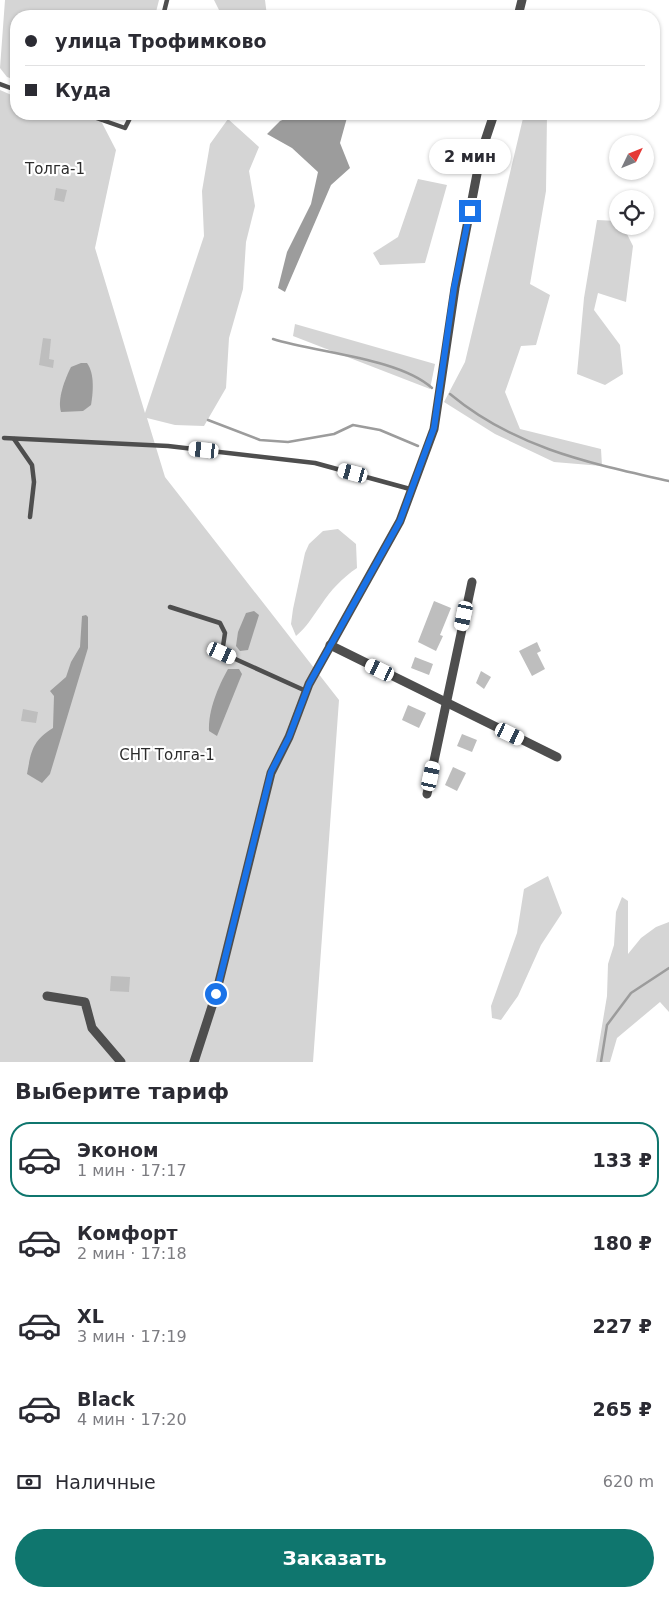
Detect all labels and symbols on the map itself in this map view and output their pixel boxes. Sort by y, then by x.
north arrow [609,135,654,180]
callout: 2 мин [429,138,511,174]
park label: Толга-1 [24,160,85,178]
route end [459,200,481,222]
car [188,441,219,459]
car [336,462,369,484]
car [453,600,474,632]
car [205,640,238,666]
car [363,657,396,683]
car [493,721,526,747]
park label: СНТ Толга-1 [119,746,215,764]
car [420,760,441,792]
route start [205,983,227,1005]

